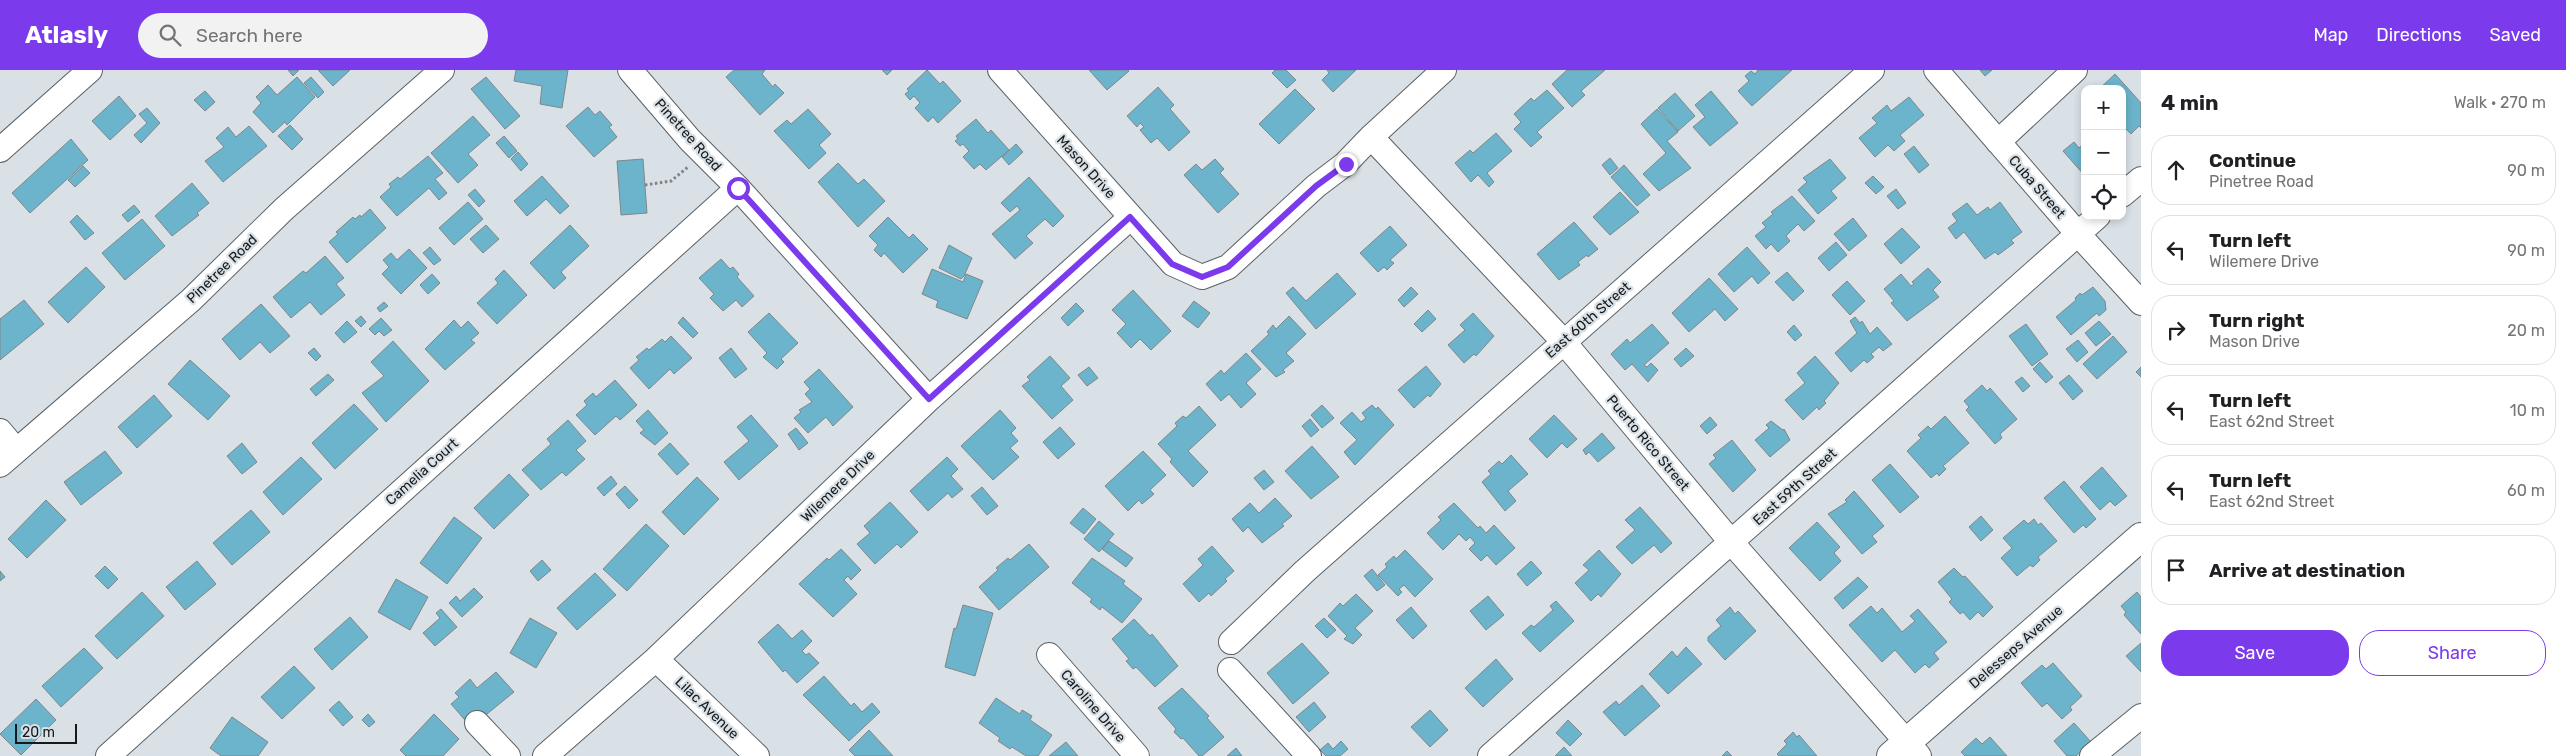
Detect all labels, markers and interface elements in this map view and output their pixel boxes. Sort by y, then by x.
search box [138,13,488,58]
text: Atlasly [25,21,108,49]
icon: search [156,21,184,49]
text: Search here [196,24,303,47]
text: Map [2313,24,2348,46]
text: Directions [2376,24,2462,46]
text: Saved [2490,24,2541,46]
map controls [2081,85,2126,220]
button: + [2081,85,2126,130]
text: 4 min [2161,90,2219,115]
text: Walk · 270 m [2454,93,2546,112]
street label: Pinetree Road [651,95,725,175]
button: − [2081,130,2126,175]
street label: Mason Drive [1053,132,1119,202]
text: Continue [2209,149,2296,172]
street label: Cuba Street [2005,152,2069,222]
route end [1335,153,1358,176]
icon: ahead [2162,156,2190,184]
text: 90 m [2507,161,2545,180]
text: Pinetree Road [2209,172,2314,191]
button: locate [2081,175,2126,220]
route start [727,177,750,200]
text: Turn left [2209,229,2291,252]
street label: Pinetree Road [183,231,261,307]
icon: left [2162,236,2190,264]
text: 90 m [2507,241,2545,260]
text: Wilemere Drive [2209,252,2319,271]
street label: East 60th Street [1542,278,1635,362]
text: Turn right [2209,309,2304,332]
icon: right [2162,316,2190,344]
text: 20 m [2507,321,2545,340]
text: Mason Drive [2209,332,2300,351]
text: Turn left [2209,389,2291,412]
street label: Puerto Rico Street [1603,392,1693,495]
icon: left [2162,396,2190,424]
text: 10 m [2510,401,2545,420]
text: East 62nd Street [2209,412,2334,431]
street label: Camelia Court [382,435,462,509]
street label: East 59th Street [1750,445,1841,529]
street label: Wilemere Drive [797,446,879,526]
text: Turn left [2209,469,2291,492]
icon: left [2162,476,2190,504]
text: 60 m [2507,481,2545,500]
text: East 62nd Street [2209,492,2334,511]
icon: arrive [2162,556,2190,584]
text: Arrive at destination [2209,559,2405,582]
street label: Delesseps Avenue [1966,602,2066,692]
button: Save [2161,630,2349,676]
button: Share [2359,630,2546,676]
street label: Caroline Drive [1057,666,1129,746]
street label: Lilac Avenue [672,673,743,743]
scale bar [15,721,78,744]
text: 20 m [22,724,55,741]

